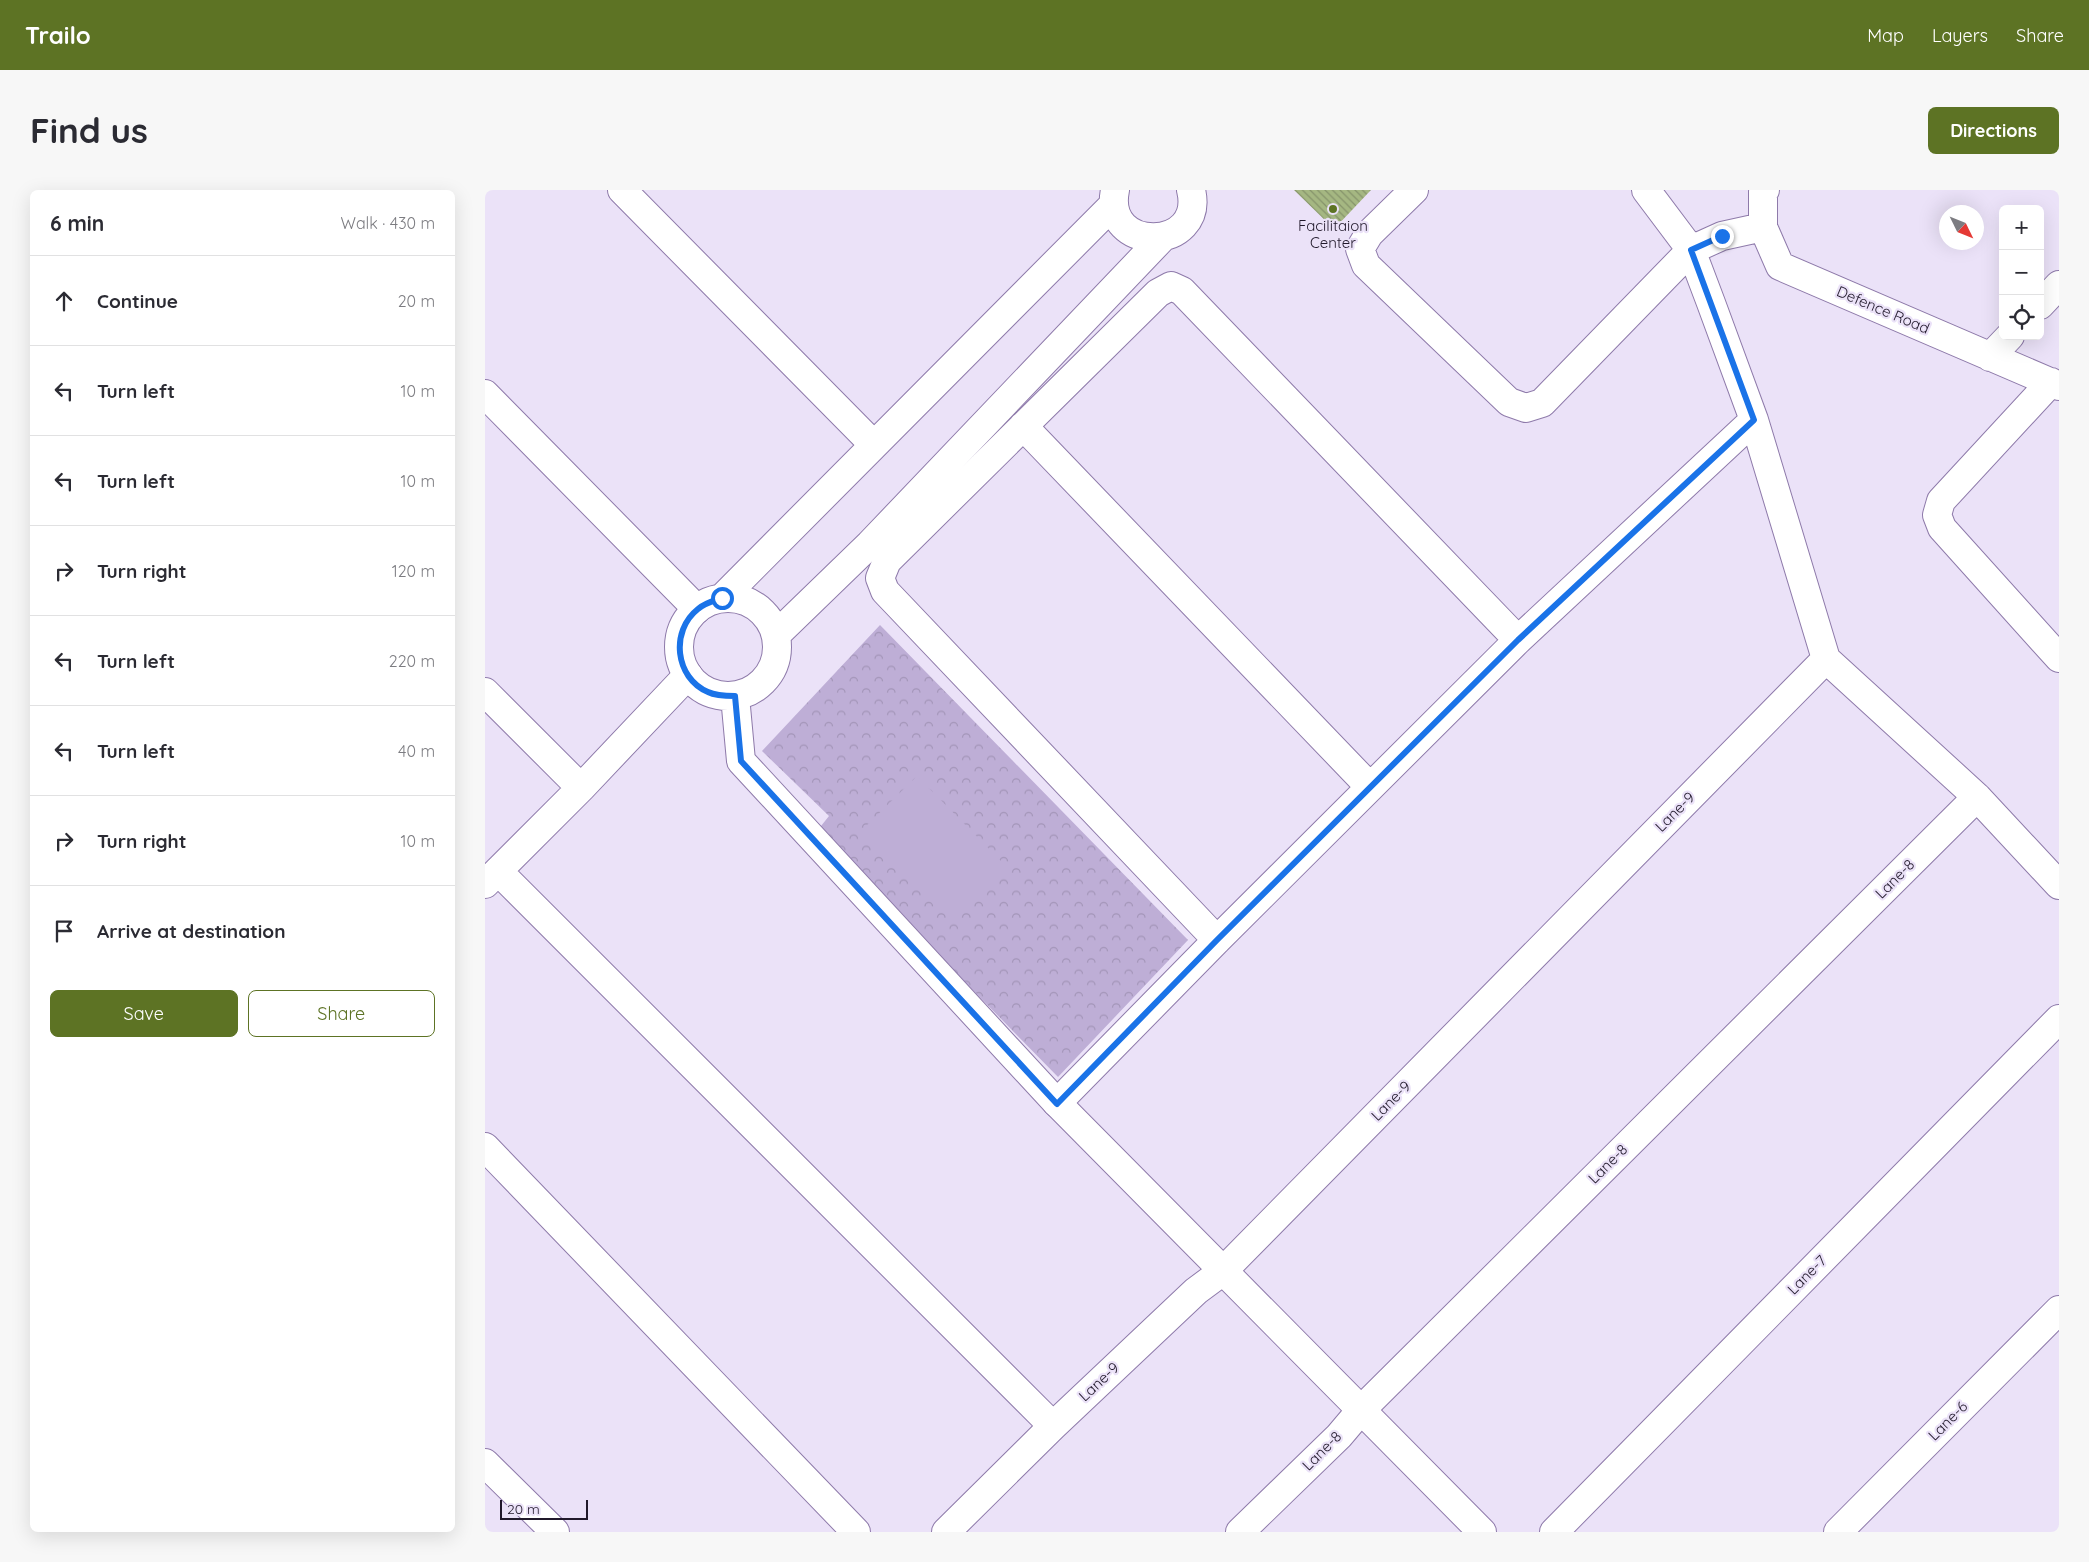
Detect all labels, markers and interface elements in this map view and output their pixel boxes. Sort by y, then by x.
text: Trailo [25,20,91,50]
text: Map [1867,24,1904,47]
text: Layers [1932,24,1988,47]
text: Share [2016,24,2064,47]
button: Directions [1928,107,2059,154]
text: Find us [30,108,148,152]
marker: Facilitaion Center [1327,203,1339,215]
north arrow [1939,205,1984,250]
map controls [1999,205,2044,340]
button: + [1999,205,2044,250]
text: 6 min [50,210,104,236]
text: Walk · 430 m [341,213,435,233]
place label: Facilitaion Center [1298,216,1368,252]
route end [1711,225,1734,248]
button: − [1999,250,2044,295]
street label: Defence Road [1834,281,1932,338]
icon: ahead [50,287,78,315]
text: Continue [97,289,178,313]
text: 20 m [398,291,435,311]
button: locate [1999,295,2044,340]
icon: left [50,377,78,405]
text: Turn left [97,379,175,403]
text: 10 m [401,381,435,401]
icon: left [50,467,78,495]
text: Turn left [97,469,175,493]
text: 10 m [401,471,435,491]
icon: right [50,557,78,585]
text: Turn right [97,559,186,583]
text: 120 m [392,561,435,581]
route start [711,587,734,610]
icon: left [50,647,78,675]
text: Turn left [97,649,175,673]
text: 220 m [389,651,435,671]
icon: left [50,737,78,765]
text: Turn left [97,739,175,763]
text: 40 m [398,741,435,761]
street label: Lane-9 [1651,788,1698,835]
icon: right [50,827,78,855]
text: Turn right [97,829,186,853]
text: 10 m [401,831,435,851]
street label: Lane-8 [1871,855,1918,902]
icon: arrive [50,917,78,945]
text: Arrive at destination [97,919,286,943]
button: Save [50,990,238,1037]
button: Share [248,990,435,1037]
street label: Lane-9 [1367,1077,1414,1124]
street label: Lane-8 [1584,1140,1631,1187]
street label: Lane-7 [1783,1251,1830,1298]
street label: Lane-9 [1074,1358,1123,1405]
street label: Lane-6 [1924,1397,1971,1444]
street label: Lane-8 [1298,1427,1345,1474]
scale bar [500,1497,587,1520]
text: 20 m [507,1500,540,1518]

